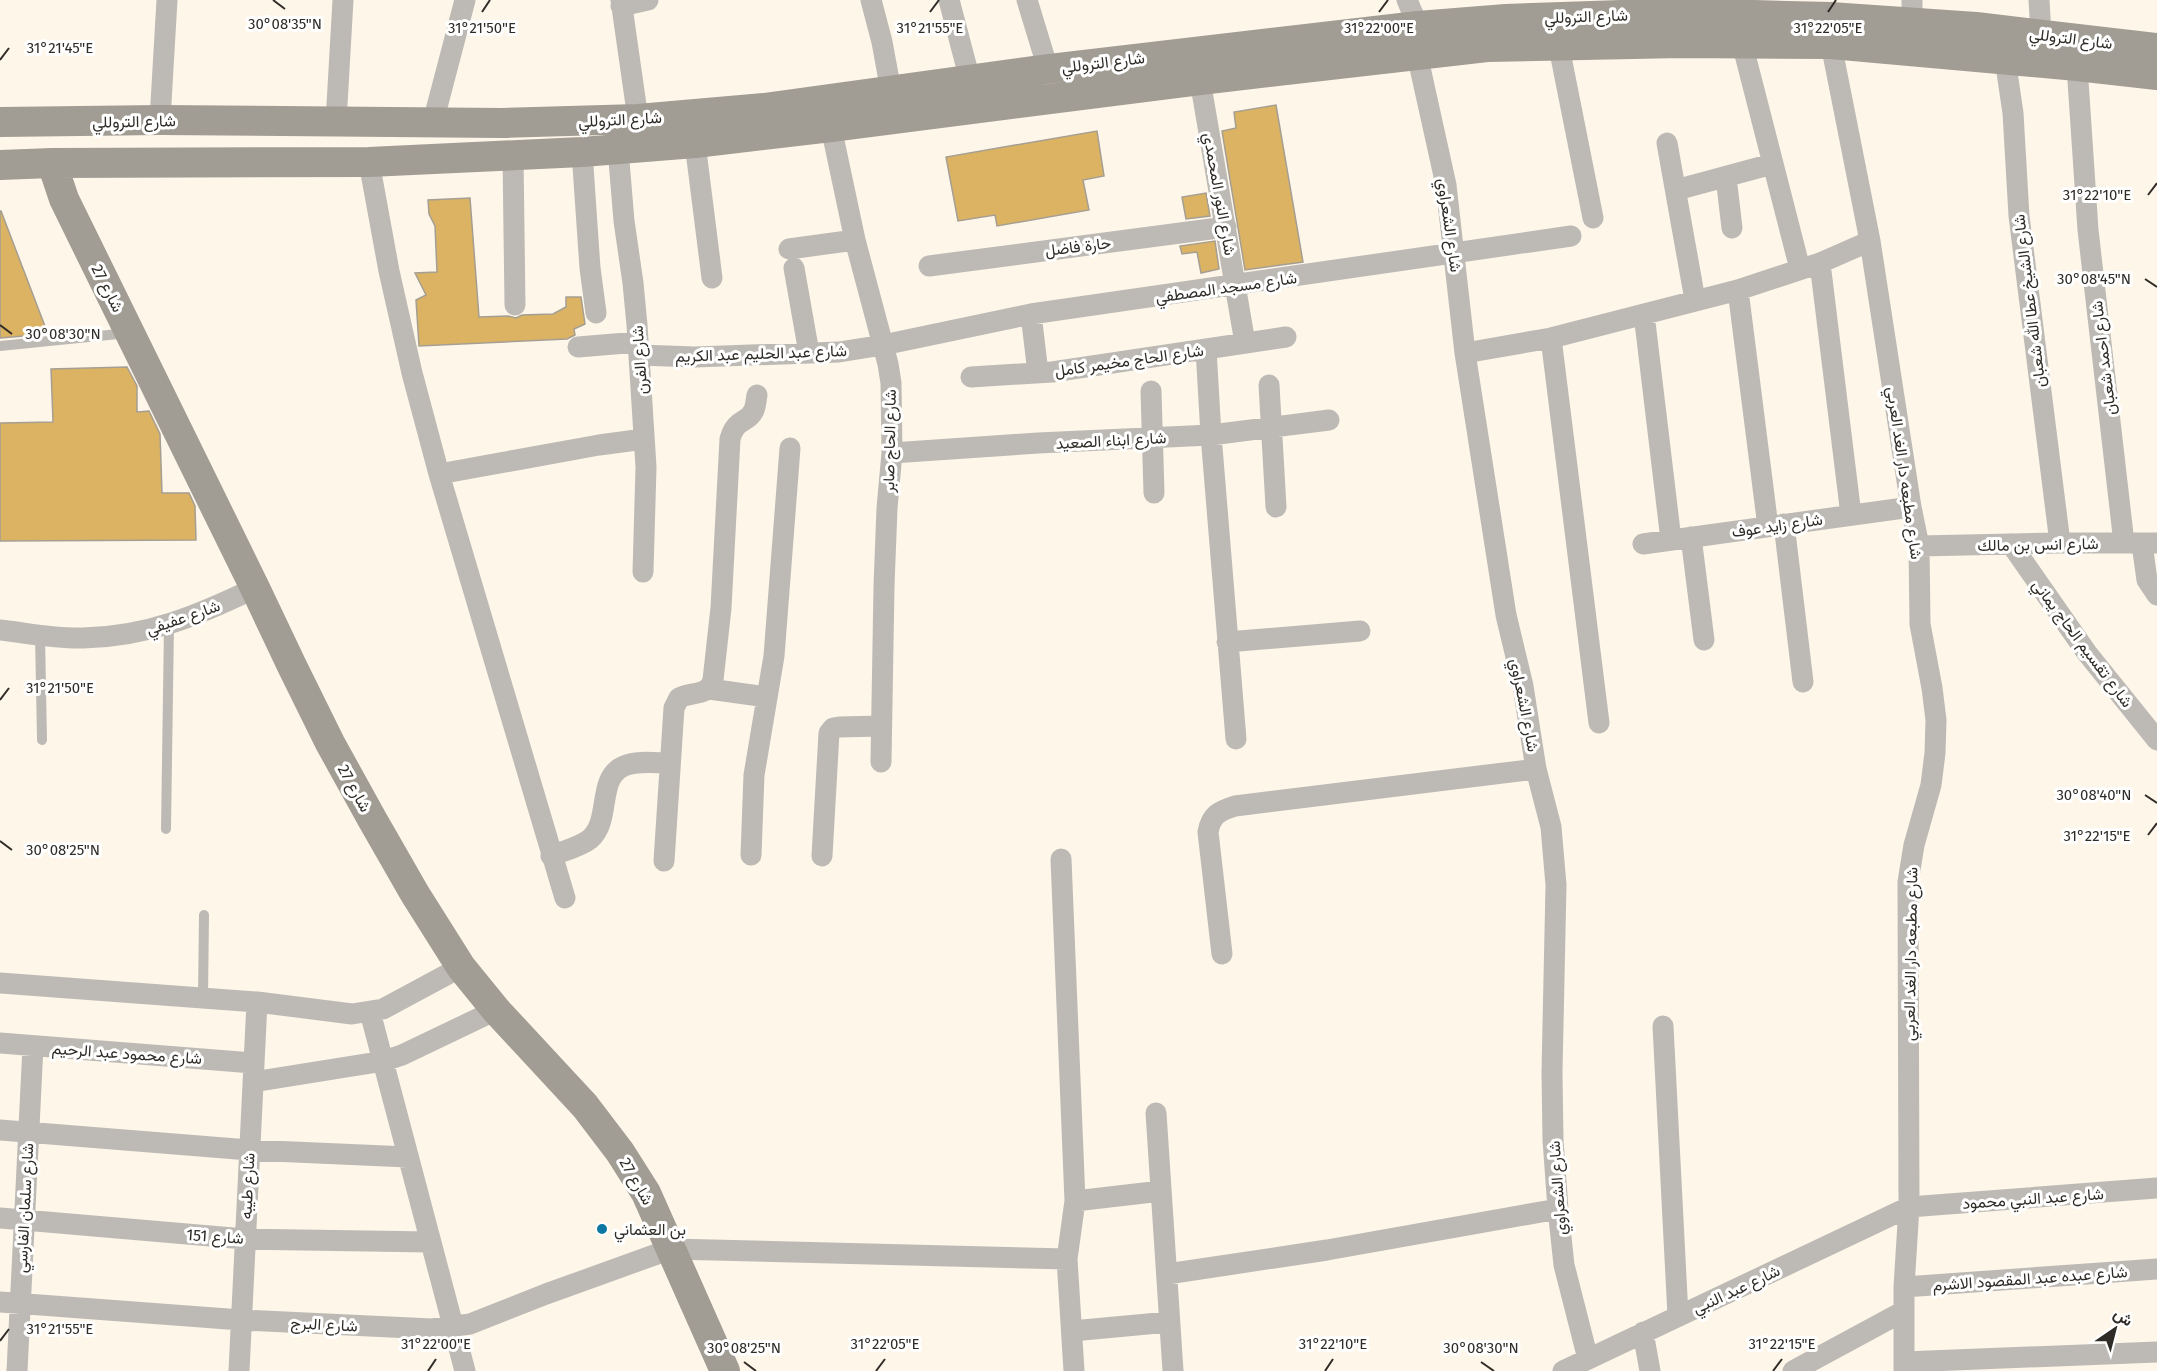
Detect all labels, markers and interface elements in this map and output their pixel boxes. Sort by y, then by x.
street label: شارع التروللي [1544,6,1628,31]
text: 30°08'35"N [248,15,322,33]
text: 31°21'50"E [448,19,516,37]
text: 31°21'55"E [897,19,963,37]
text: 31°22'00"E [1344,19,1414,37]
text: 31°22'05"E [1794,19,1862,37]
street label: شارع التروللي [2028,24,2114,57]
text: 31°21'45"E [27,39,93,57]
street label: شارع التروللي [1060,48,1146,81]
street label: شارع التروللي [578,108,662,135]
street label: شارع التروللي [92,111,176,136]
street label: شارع النور المحمدي [1195,131,1240,258]
street label: شارع الشعراوي [1430,177,1465,274]
text: 31°22'10"E [2063,186,2131,204]
street label: شارع الشيخ عطا الله شعبان [2009,213,2052,389]
street label: حارة فاضل [1044,233,1113,261]
street label: شارع 27 [86,261,128,316]
street label: شارع مسجد المصطفي [1154,268,1299,311]
text: 30°08'45"N [2057,270,2131,288]
street label: شارع احمد شعبان [2087,299,2122,416]
text: 30°08'30"N [25,325,101,343]
street label: شارع الفرن [628,325,653,395]
street label: شارع عبد الحليم عبد الكريم [675,341,847,368]
street label: شارع الحاج مخيمر كامل [1053,341,1205,382]
street label: شارع مطبعه دار الغد العربي [1879,386,1926,561]
street label: شارع الحاج صابر [879,389,902,494]
street label: شارع ابناء الصعيد [1055,428,1167,455]
street label: شارع زايد عوف [1730,510,1824,543]
street label: شارع انس بن مالك [1977,534,2099,557]
street label: شارع تقسيم الحاج يماني [2025,576,2137,713]
street label: شارع عفيفي [144,596,224,643]
street label: شارع الشعراوي [1502,657,1543,754]
text: 31°21'50"E [26,679,94,697]
street label: شارع 27 [332,761,375,816]
text: 30°08'40"N [2056,786,2132,804]
text: 31°22'15"E [2063,827,2131,845]
text: 30°08'25"N [26,841,100,859]
street label: شارع مطبعه دار الغد العربي [1899,867,1926,1041]
street label: شارع محمود عبد الرحيم [51,1039,203,1070]
street label: شارع الشعراوي [1545,1140,1574,1236]
street label: شارع سلمان الفارسي [12,1142,41,1274]
street label: شارع طيبه [236,1152,261,1220]
street label: شارع 27 [614,1154,658,1209]
street label: شارع عبد النبي محمود [1962,1184,2105,1217]
place label: بن العثماني [614,1220,686,1243]
marker: بن العثماني [595,1222,609,1236]
street label: شارع 151 [185,1225,244,1250]
street label: شارع عبد النبي [1690,1261,1785,1322]
street label: شارع عبده عبد المقصود الاشرم [1932,1262,2128,1297]
north arrow [2085,1299,2145,1359]
text: ش [2110,1304,2137,1330]
street label: شارع البرج [290,1313,358,1338]
text: 31°21'55"E [27,1320,93,1338]
text: 31°22'00"E [401,1335,471,1353]
text: 31°22'05"E [851,1335,919,1353]
text: 31°22'10"E [1299,1335,1367,1353]
text: 31°22'15"E [1748,1335,1816,1353]
text: 30°08'25"N [707,1339,781,1357]
text: 30°08'30"N [1443,1339,1519,1357]

